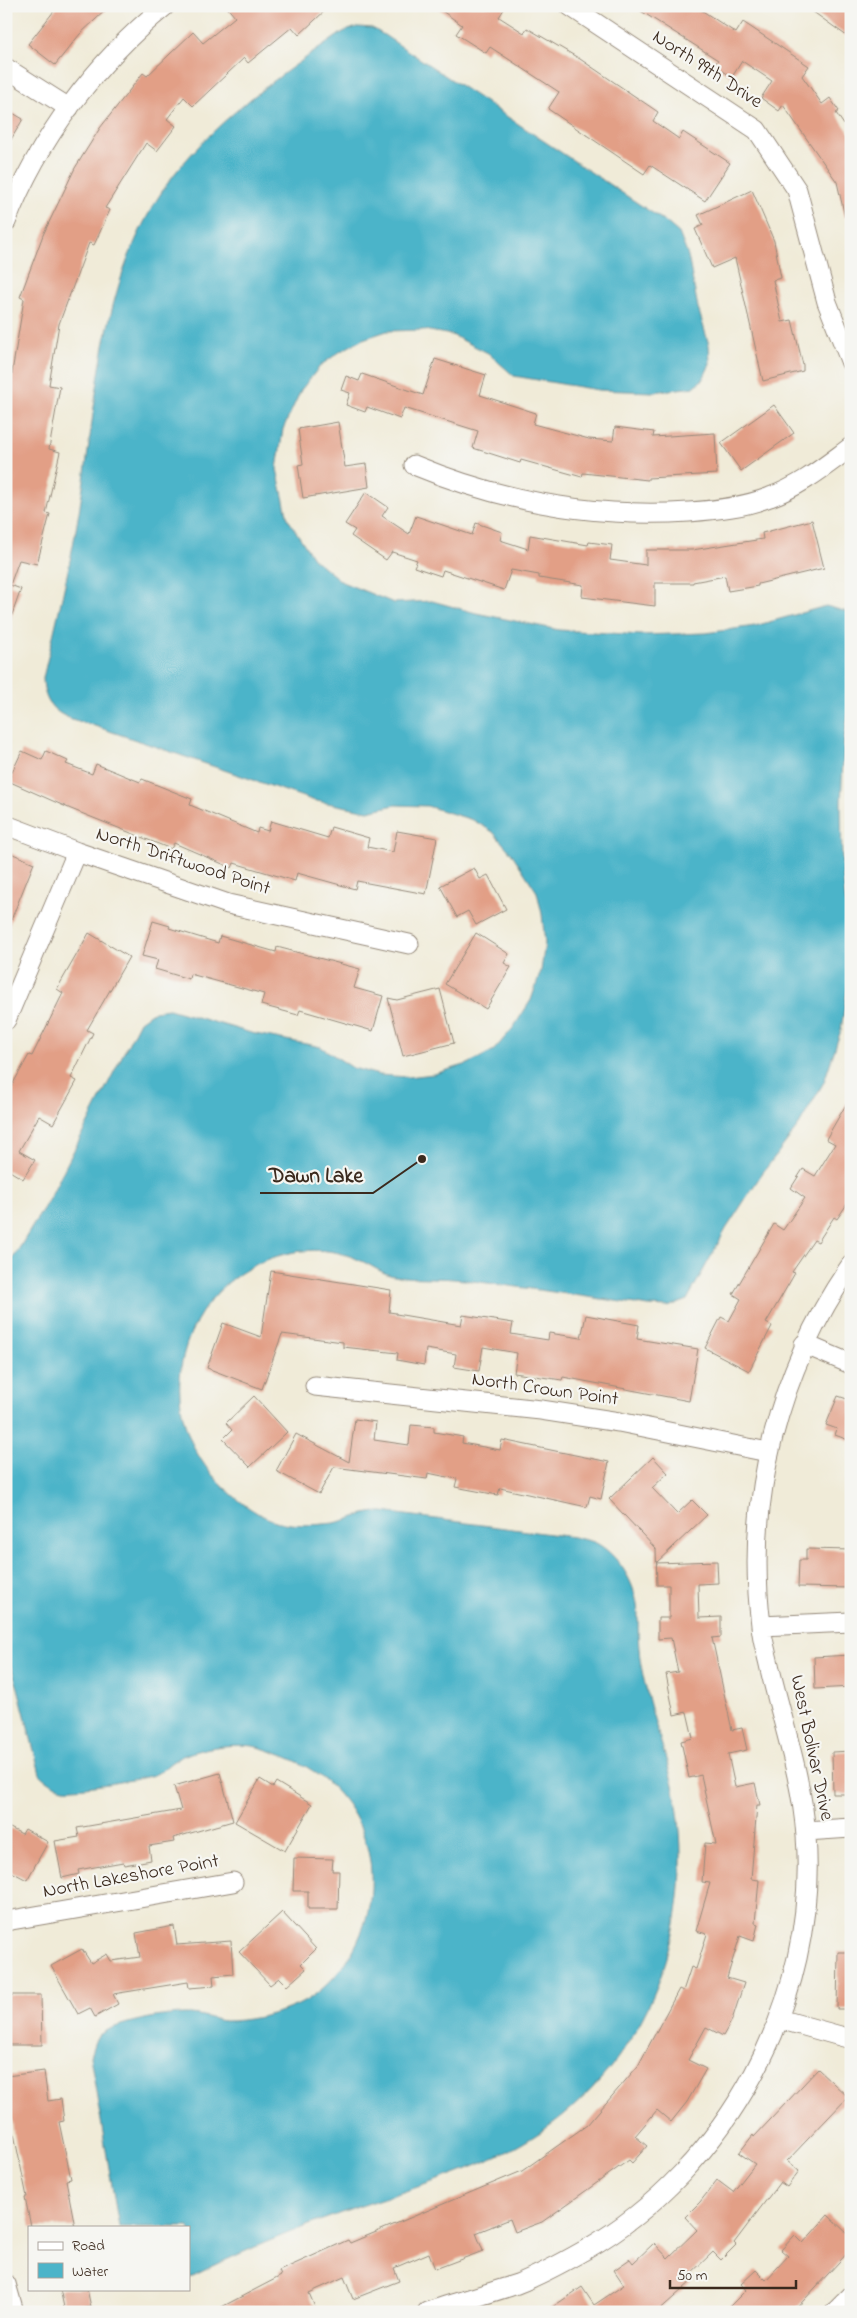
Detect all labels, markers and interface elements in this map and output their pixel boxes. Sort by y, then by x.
street label: North 99th Drive [646,23,768,117]
street label: North Driftwood Point [92,820,274,904]
callout: Dawn Lake [260,1157,373,1193]
text: Dawn Lake [268,1162,364,1192]
street label: North Crown Point [470,1365,620,1415]
street label: West Bolivar Drive [781,1673,841,1823]
street label: North Lakeshore Point [41,1847,222,1907]
legend [28,2226,190,2290]
text: Road [72,2235,105,2257]
scale bar [670,2258,796,2290]
text: Water [72,2261,108,2283]
text: 50 m [677,2265,708,2287]

